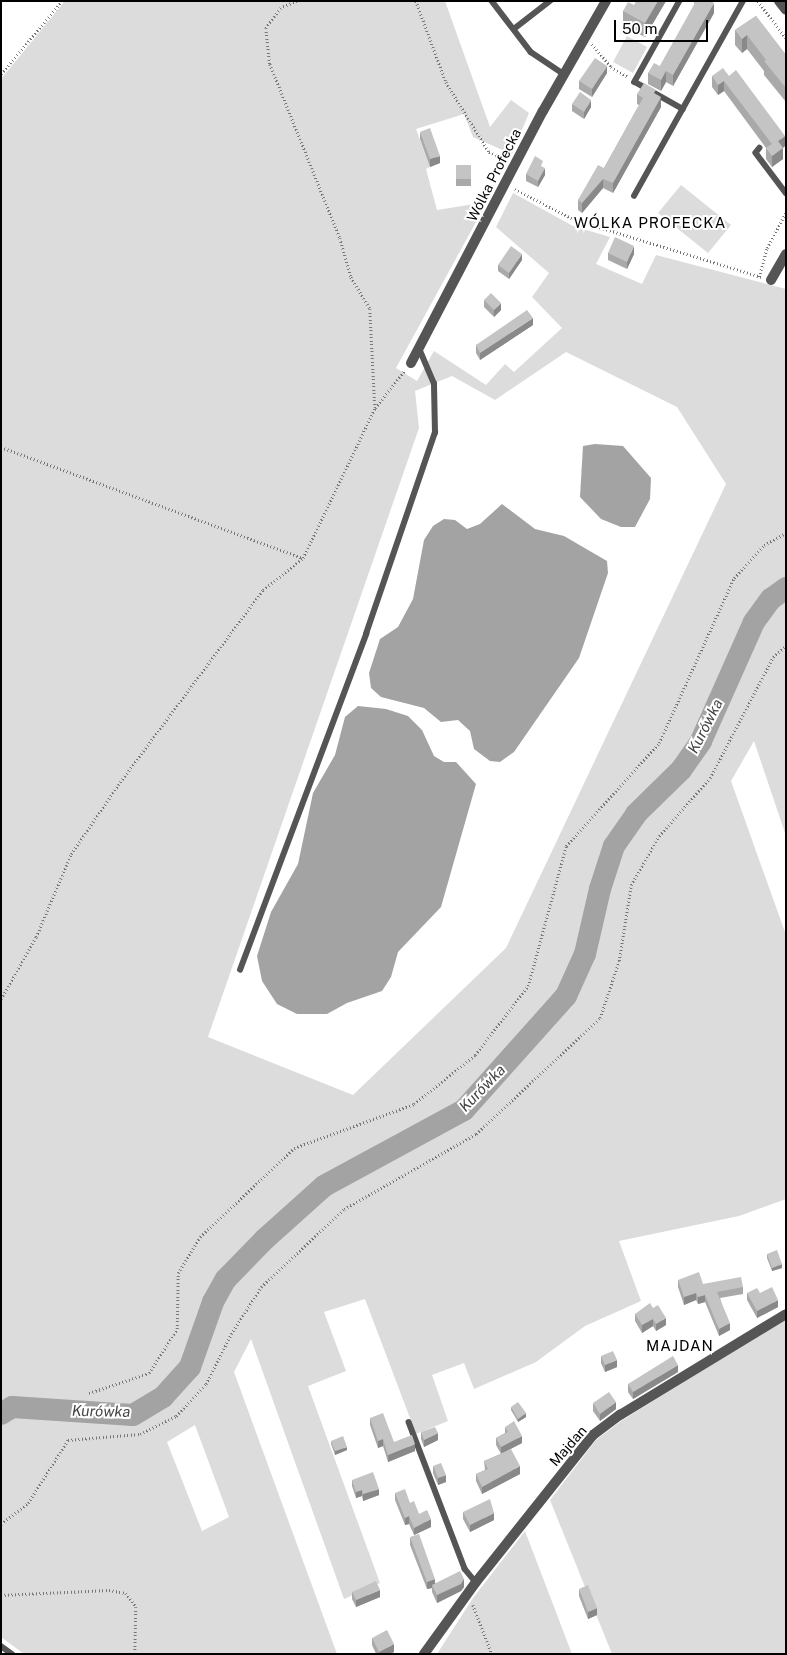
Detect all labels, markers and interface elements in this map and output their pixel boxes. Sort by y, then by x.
scale bar [617,10,711,42]
text: 50 m [622,20,657,37]
street label: Wólka Profecka [463,126,525,224]
district label: WÓLKA PROFECKA [572,214,728,232]
water label: Kurówka [684,696,726,756]
water label: Kurówka [455,1061,509,1115]
district label: MAJDAN [645,1337,715,1355]
water label: Kurówka [72,1401,130,1421]
street label: Majdan [546,1422,590,1470]

